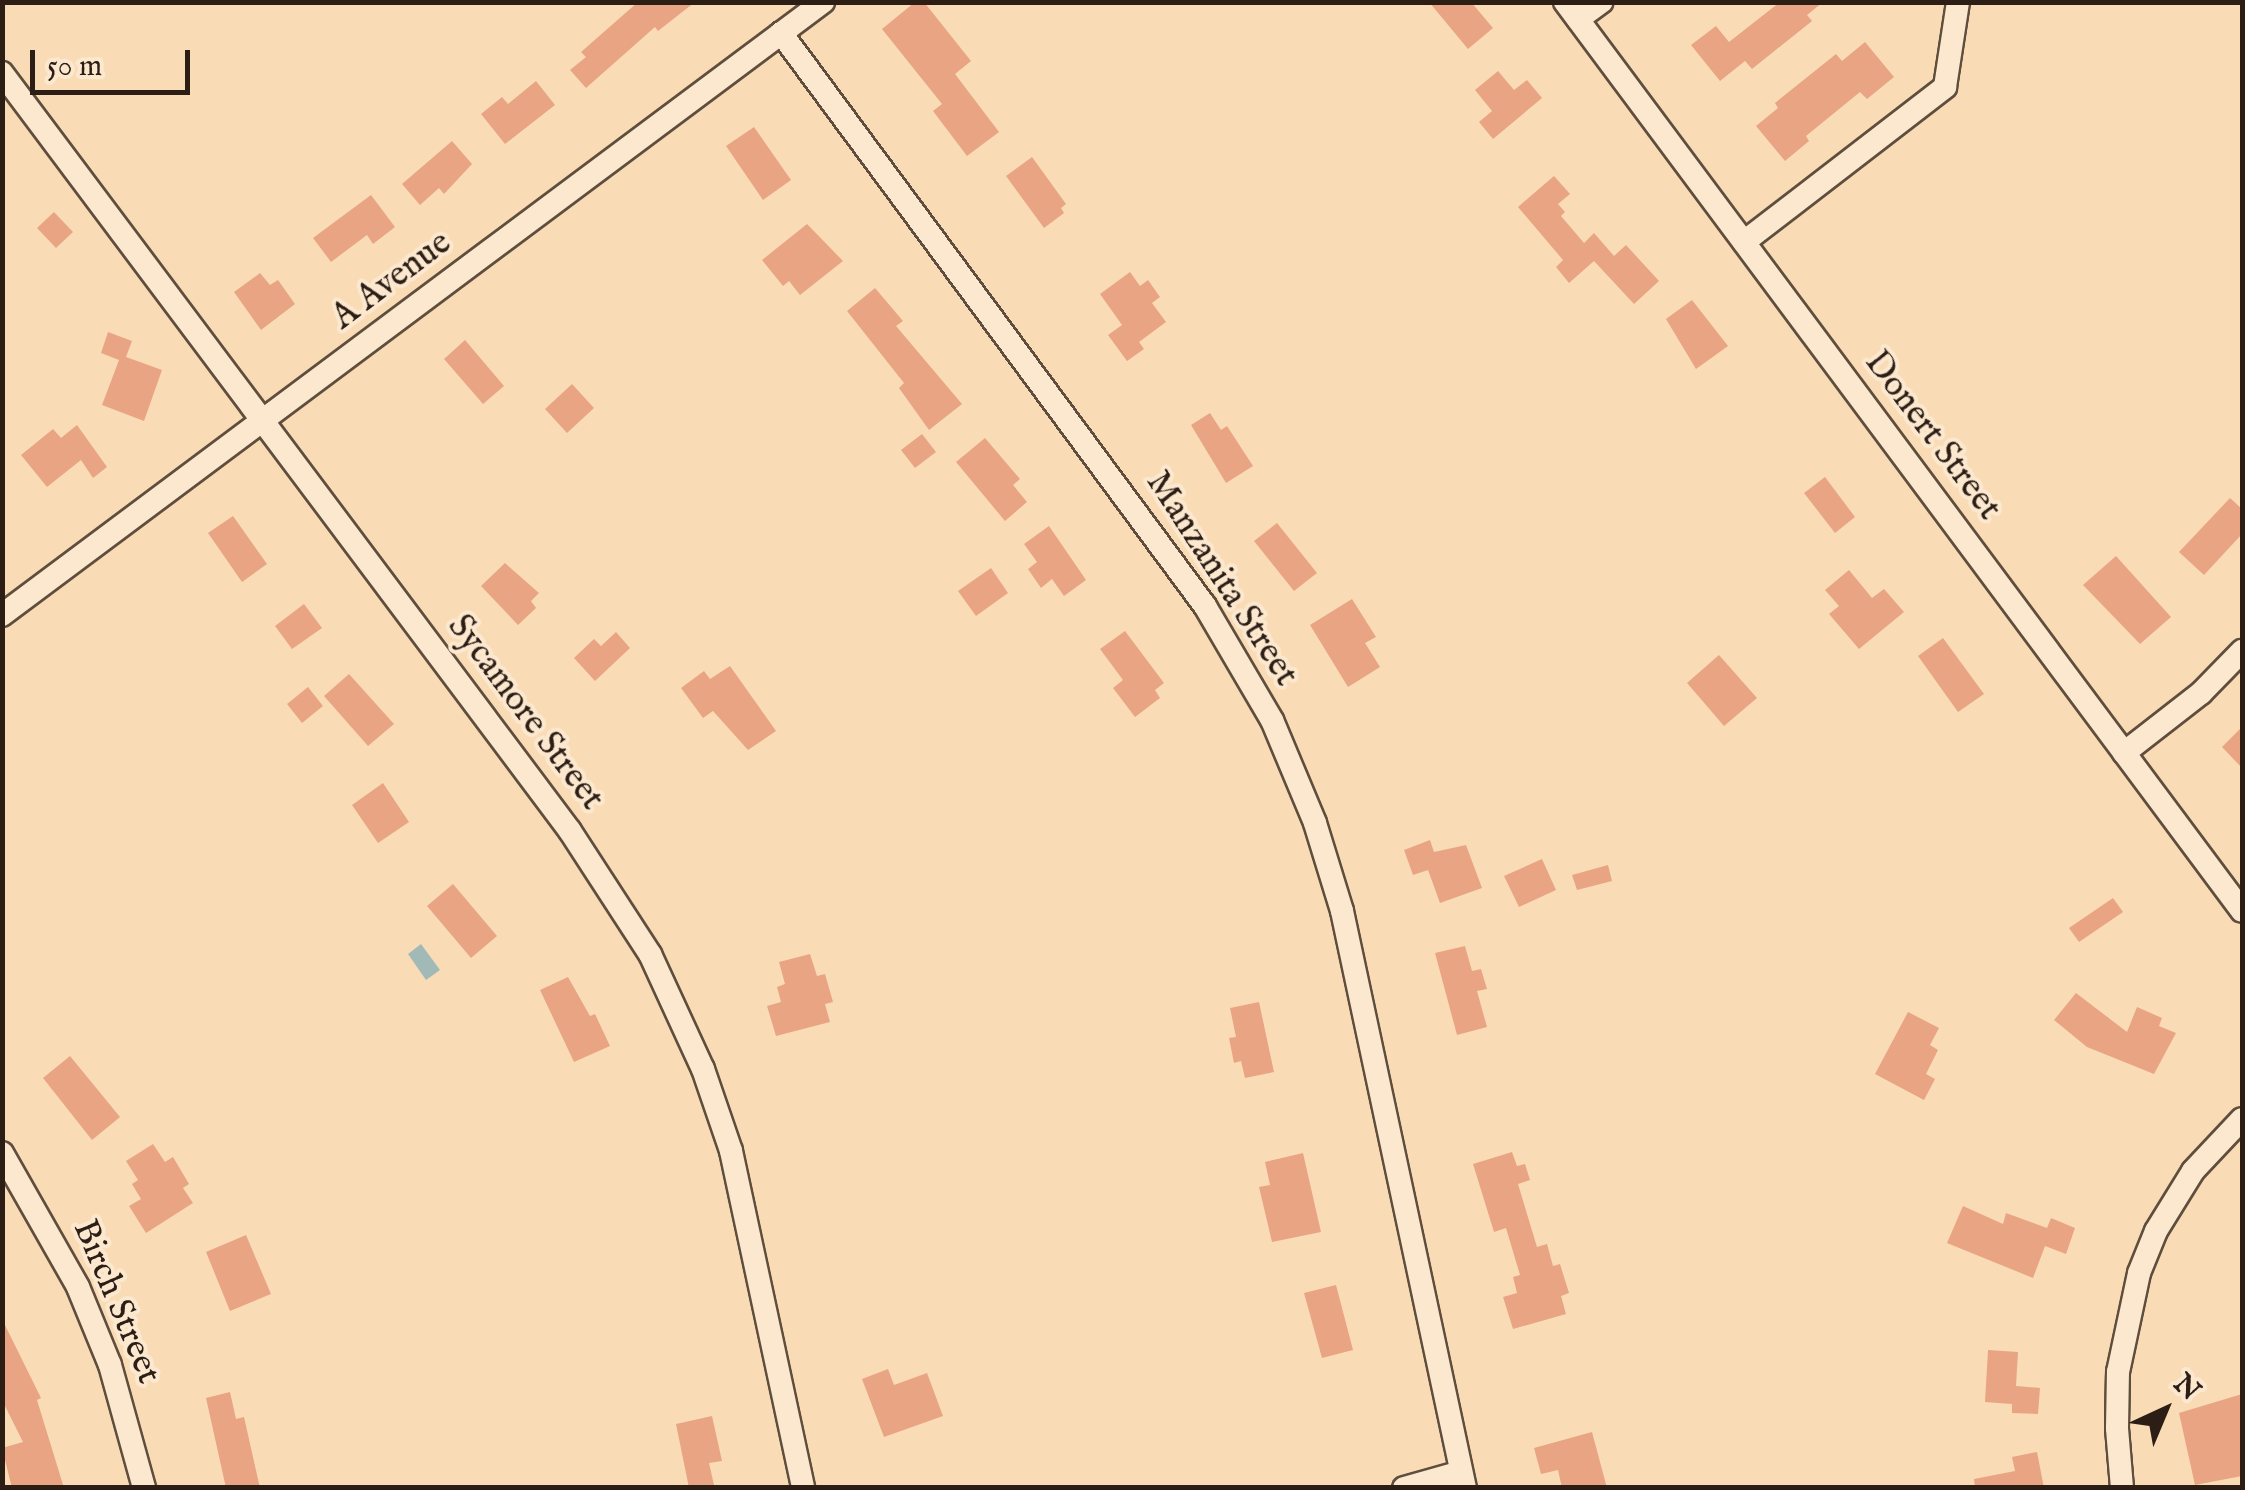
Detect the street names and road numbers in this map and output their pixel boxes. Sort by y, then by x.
street label: A Avenue [324,223,460,339]
street label: Donert Street [1855,343,2009,529]
street label: Manzanita Street [1136,464,1306,694]
street label: Sycamore Street [438,607,612,819]
street label: Birch Street [63,1214,169,1390]

